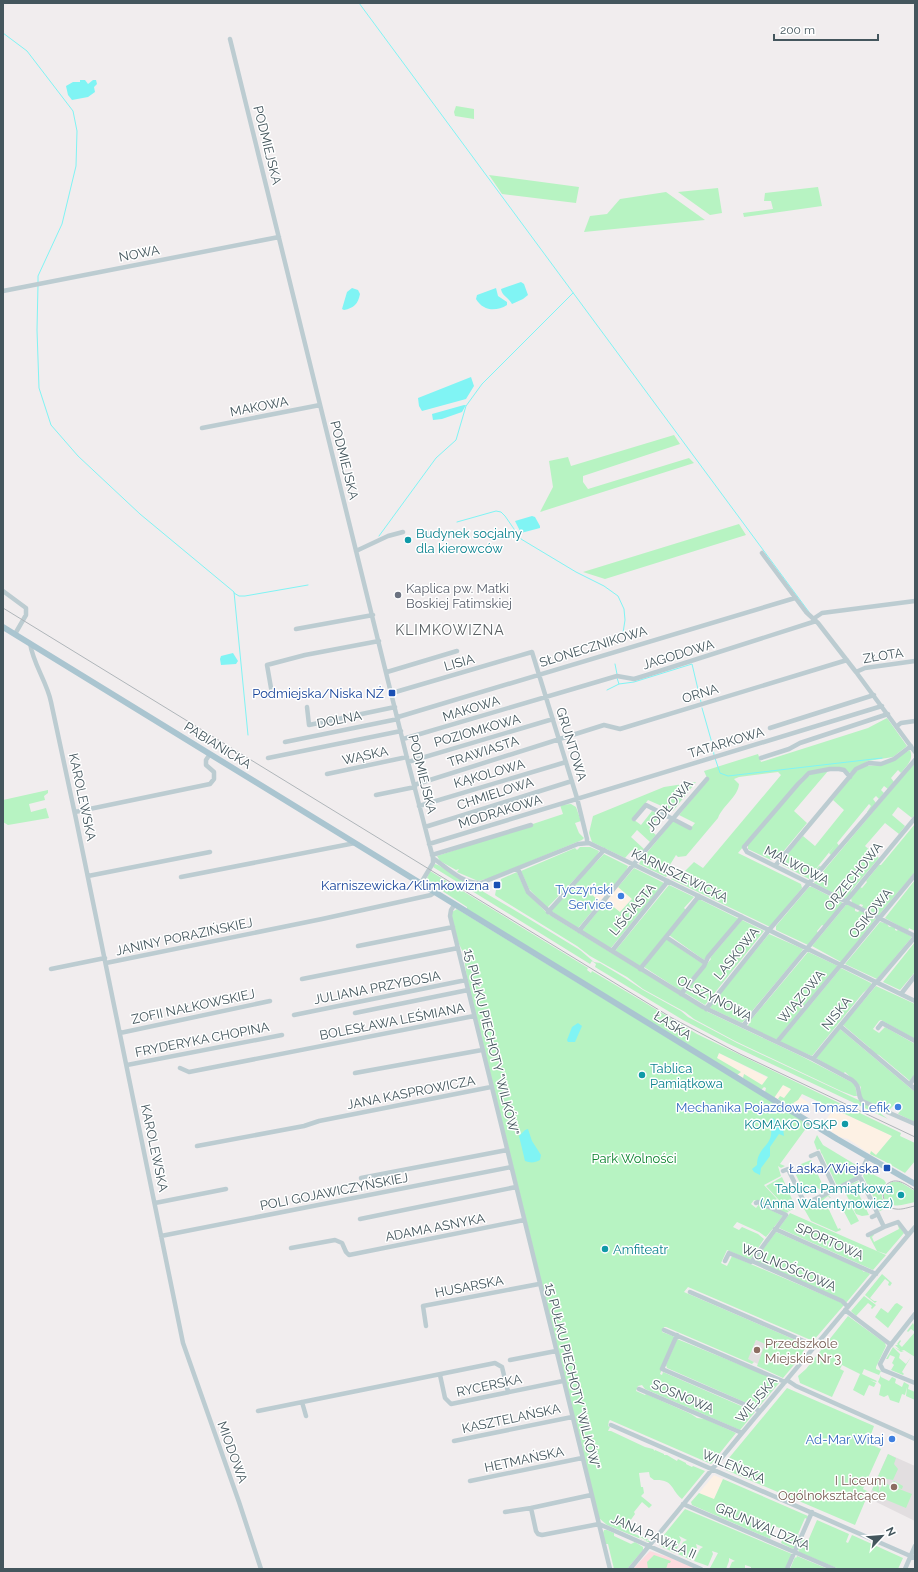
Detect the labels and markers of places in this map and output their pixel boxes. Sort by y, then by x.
place label: Budynek socjalny dla kierowców [416,526,522,556]
marker: Budynek socjalny dla kierowców [403,535,413,545]
place label: Kaplica pw. Matki Boskiej Fatimskiej [406,581,512,611]
marker: Kaplica pw. Matki Boskiej Fatimskiej [393,590,403,600]
place label: Podmiejska/Niska NŻ [252,685,384,701]
marker: Podmiejska/Niska NŻ [387,688,397,698]
place label: Karniszewicka/Klimkowizna [321,878,489,893]
marker: Karniszewicka/Klimkowizna [492,880,502,890]
place label: Tyczyński Service [555,882,613,912]
marker: Tyczyński Service [616,891,626,901]
place label: Tablica Pamiątkowa [650,1061,723,1091]
marker: Tablica Pamiątkowa [637,1070,647,1080]
place label: Mechanika Pojazdowa Tomasz Lefik [676,1100,890,1115]
marker: Mechanika Pojazdowa Tomasz Lefik [893,1102,903,1112]
place label: KOMAKO OSKP [744,1117,837,1132]
marker: KOMAKO OSKP [840,1119,850,1129]
place label: Łaska/Wiejska [789,1161,879,1176]
marker: Łaska/Wiejska [882,1163,892,1173]
place label: Tablica Pamiątkowa (Anna Walentynowicz) [760,1181,893,1211]
marker: Tablica Pamiątkowa (Anna Walentynowicz) [896,1190,906,1200]
place label: Amfiteatr [613,1242,668,1257]
marker: Amfiteatr [600,1244,610,1254]
place label: Przedszkole Miejskie Nr 3 [765,1336,841,1366]
marker: Przedszkole Miejskie Nr 3 [752,1345,762,1355]
place label: Ad-Mar Witaj [805,1432,884,1447]
marker: Ad-Mar Witaj [887,1434,897,1444]
place label: I Liceum Ogólnokształcące [778,1473,886,1503]
marker: I Liceum Ogólnokształcące [889,1482,899,1492]

